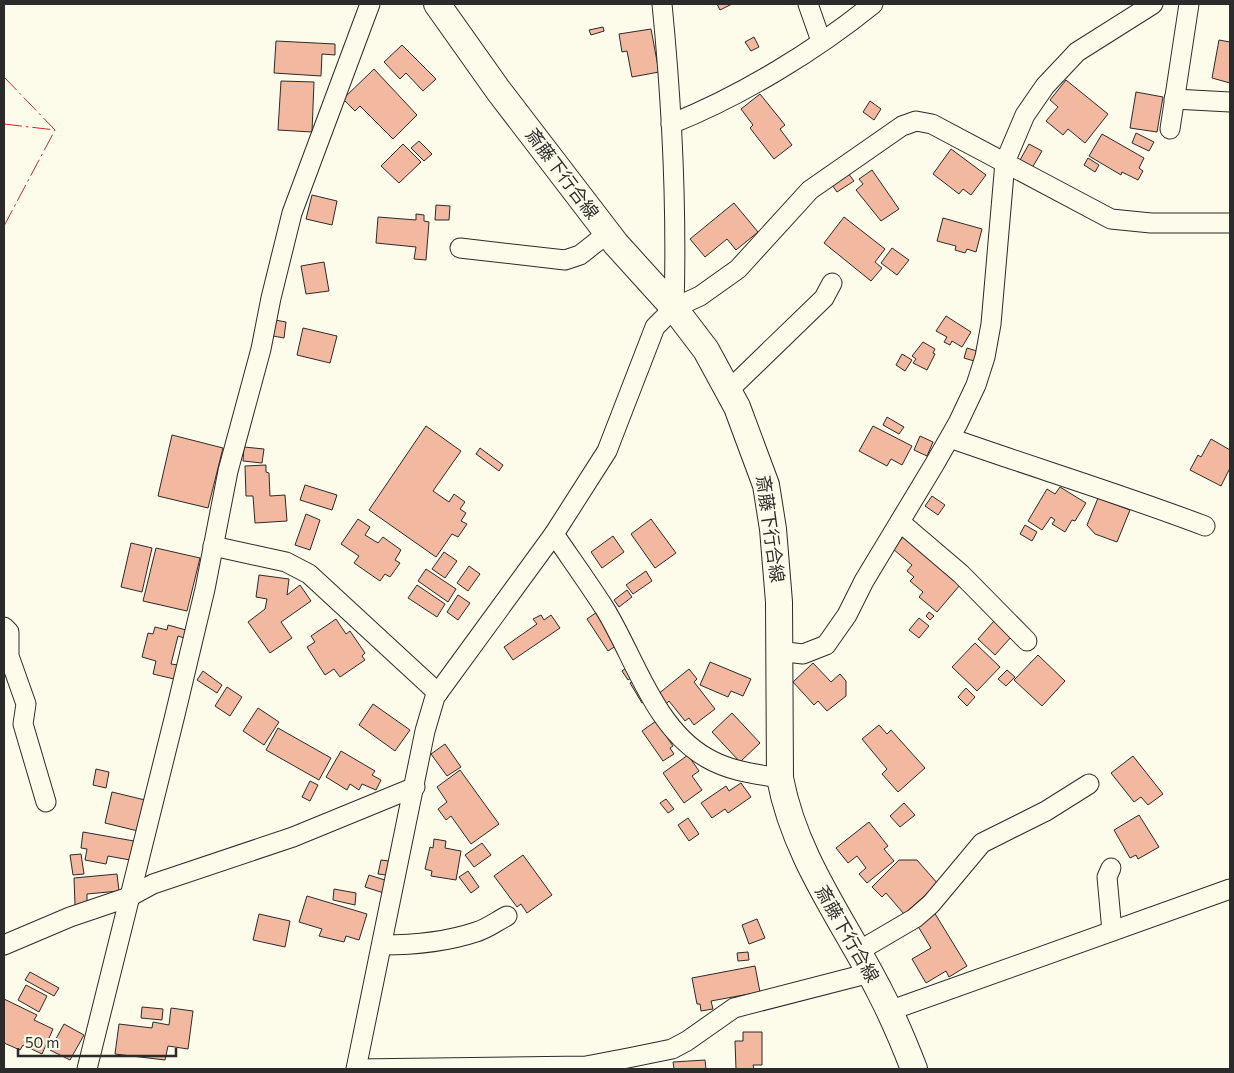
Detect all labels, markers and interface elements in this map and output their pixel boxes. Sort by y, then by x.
street label: 斎藤下行合線 [522,124,604,223]
street label: 斎藤下行合線 [753,474,789,584]
street label: 斎藤下行合線 [811,881,884,986]
scale bar [18,1026,175,1058]
text: 50 m [25,1033,59,1051]

